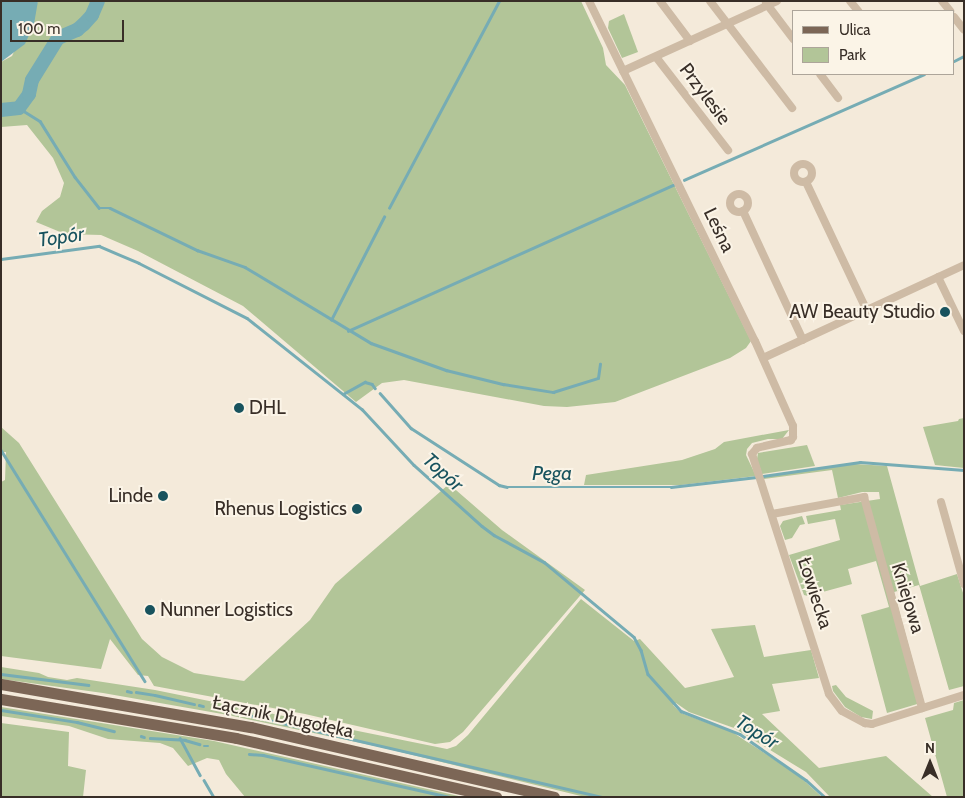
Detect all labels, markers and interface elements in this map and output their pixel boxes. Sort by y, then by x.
scale bar [12,10,126,42]
legend [792,10,955,75]
text: 100 m [18,20,60,38]
text: Ulica [839,21,870,39]
text: Park [839,46,866,64]
street label: Przylesie [675,59,735,129]
street label: Leśna [699,204,739,256]
water label: Topór [37,222,85,252]
place label: AW Beauty Studio [789,301,935,323]
marker: AW Beauty Studio [939,306,951,318]
place label: DHL [249,397,286,419]
marker: DHL [233,402,245,414]
water label: Topór [418,448,468,496]
water label: Pęga [532,461,572,485]
place label: Linde [109,485,153,507]
marker: Linde [157,490,169,502]
place label: Rhenus Logistics [214,498,347,520]
marker: Rhenus Logistics [351,503,363,515]
street label: Łowiecka [793,554,837,632]
street label: Kniejowa [887,560,929,636]
place label: Nunner Logistics [160,599,293,621]
marker: Nunner Logistics [144,604,156,616]
street label: Łącznik Długołęka [210,691,356,743]
water label: Topór [731,710,783,754]
north arrow [905,738,955,788]
text: N [925,739,935,757]

